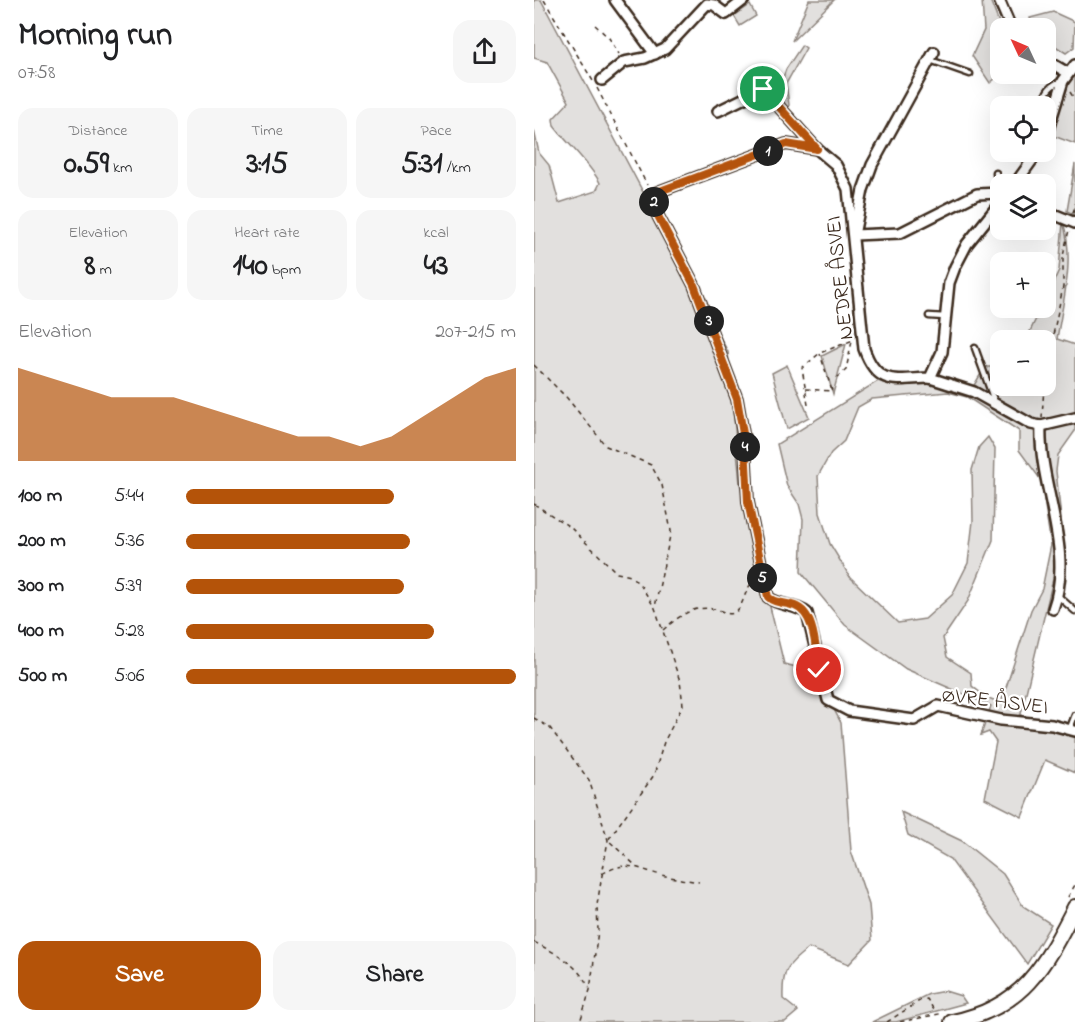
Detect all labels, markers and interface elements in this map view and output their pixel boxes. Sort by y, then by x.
text: Morning run [18,12,172,60]
north arrow [990,18,1056,84]
map controls [990,18,1056,396]
button: share [453,20,516,83]
text: 07:58 [18,59,56,88]
pin [737,63,788,114]
icon: arrive [746,72,779,105]
button: locate [990,96,1056,162]
text: Distance [69,119,127,143]
text: Time [251,119,283,143]
text: Pace [420,119,452,143]
pin: 1 [753,136,783,166]
text: 1 [765,139,771,163]
text: 0.59 [64,143,109,187]
text: 3:15 [246,143,288,187]
text: 5:31 [401,143,443,187]
text: km [109,156,132,180]
text: /km [443,156,471,180]
button: layers [990,174,1056,240]
pin: 2 [639,187,669,217]
text: 2 [650,190,658,214]
street label: NEDRE ÅSVEI [819,214,862,341]
text: Elevation [69,221,127,245]
text: Heart rate [234,221,300,245]
text: kcal [423,221,449,245]
text: 8 [84,245,95,289]
text: 140 [233,245,268,289]
text: 43 [424,245,448,289]
button: + [990,252,1056,318]
text: m [95,258,112,282]
text: bpm [268,258,301,282]
pin: 3 [694,306,724,336]
text: 3 [706,309,712,333]
text: Elevation [18,318,92,347]
text: 207–215 m [435,318,516,347]
button: − [990,330,1056,396]
pin: 4 [730,432,760,462]
text: 4 [742,435,748,459]
text: 100 m [18,482,62,511]
text: 5:44 [114,482,144,511]
text: 200 m [18,527,66,556]
text: 5:36 [114,527,144,556]
pin: 5 [747,563,777,593]
text: 5 [757,566,767,590]
text: 300 m [18,572,64,601]
text: 5:39 [114,572,141,601]
text: 400 m [18,617,64,646]
text: 5:28 [114,617,145,646]
pin [793,644,844,695]
icon: check [802,653,835,686]
text: 500 m [18,662,67,691]
text: 5:06 [114,662,145,691]
street label: ØVRE ÅSVEI [940,680,1050,723]
button: Save [18,941,261,1010]
button: Share [273,941,516,1010]

